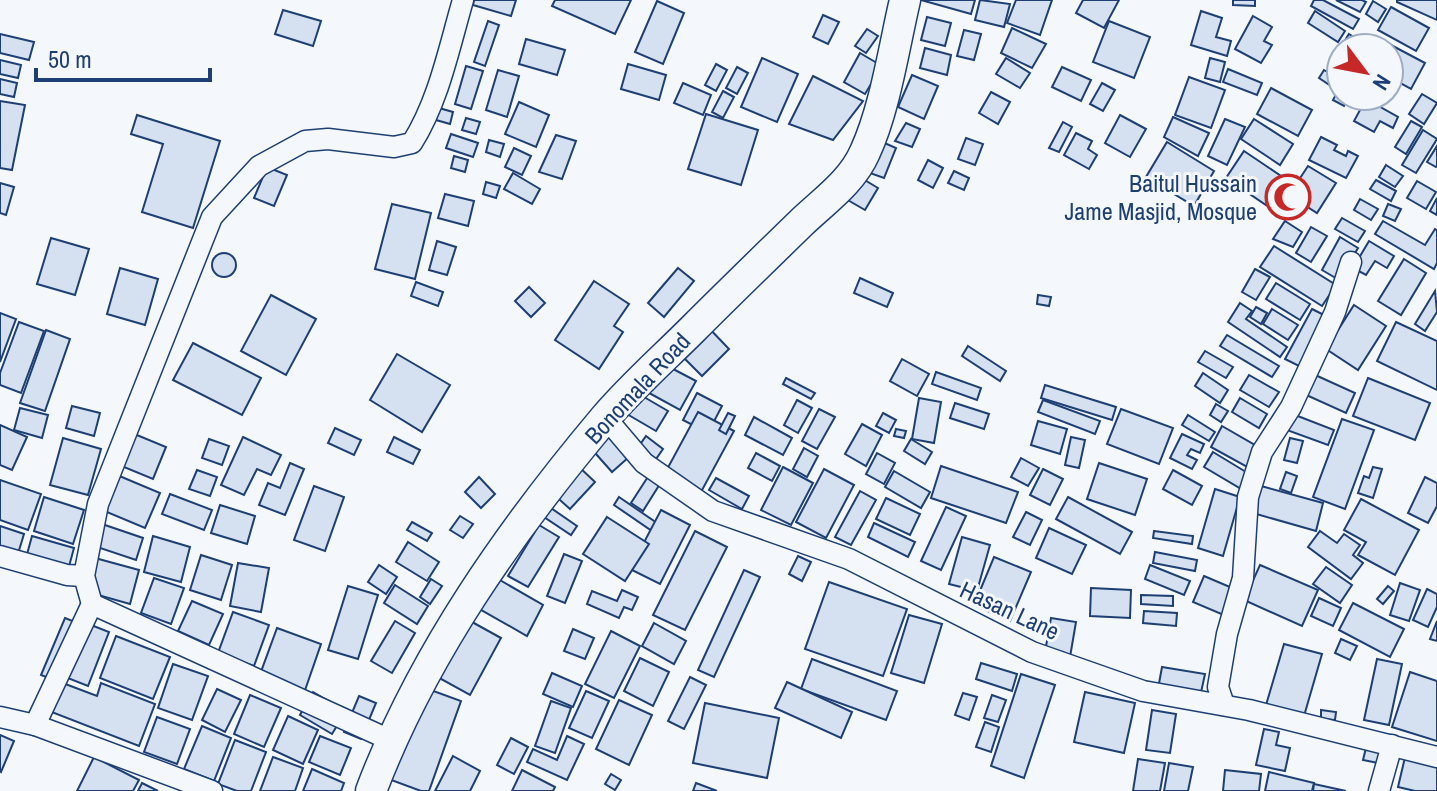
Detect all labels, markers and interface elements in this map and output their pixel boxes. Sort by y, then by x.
scale bar [36,32,210,82]
north arrow [1325,32,1405,112]
text: 50 m [48,43,92,75]
text: N [1366,69,1398,96]
place label: Baitul Hussain Jame Masjid, Mosque [1064,167,1257,227]
mosque icon: Baitul Hussain Jame Masjid, Mosque [1264,173,1312,221]
street label: Bonomala Road [577,325,697,451]
street label: Hasan Lane [955,573,1065,647]

